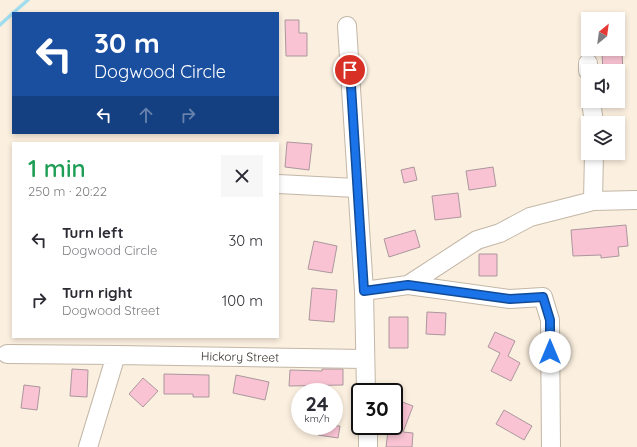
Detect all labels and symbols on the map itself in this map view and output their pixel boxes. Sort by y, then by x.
north arrow [581,12,625,56]
pin [333,53,367,87]
position arrow [529,331,571,373]
street label: Hickory Street [201,348,279,365]
speed limit sign: 30 [351,383,403,435]

